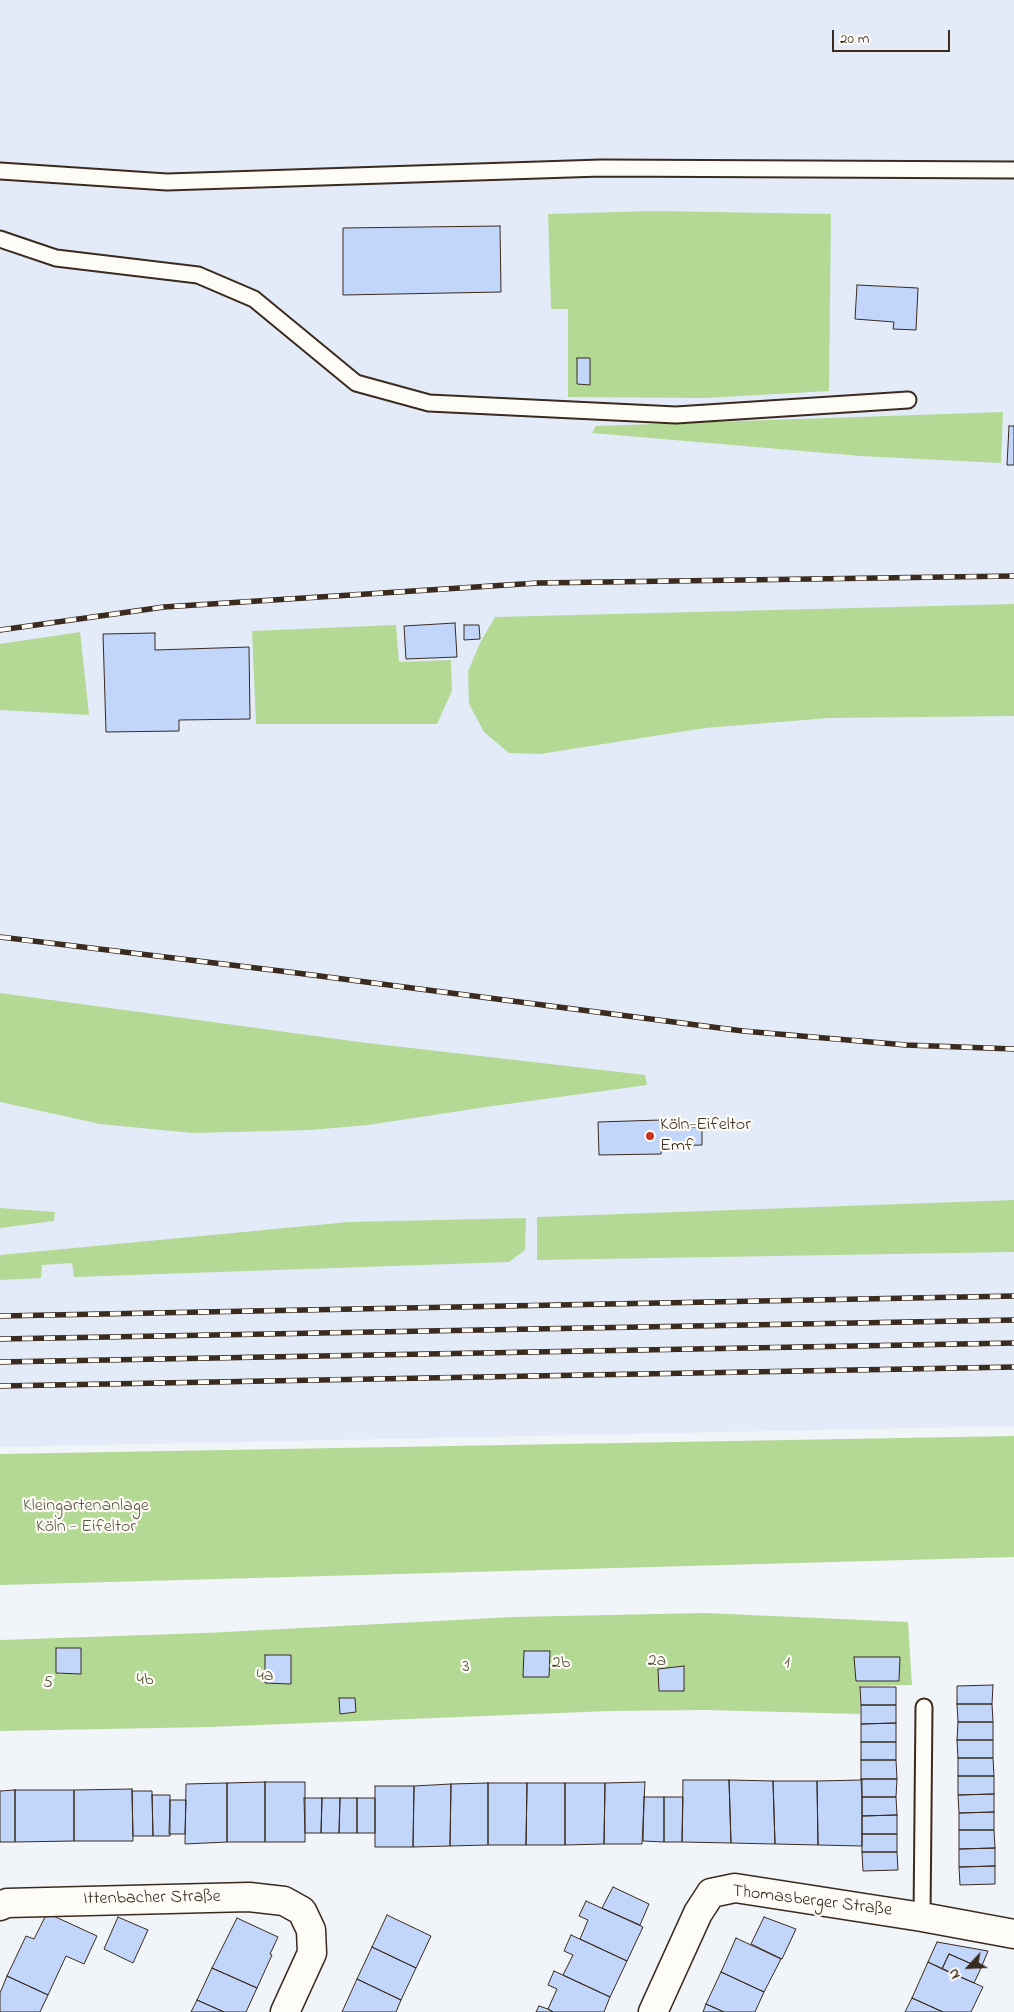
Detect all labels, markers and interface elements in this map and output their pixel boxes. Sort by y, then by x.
scale bar [834,20,952,52]
text: 20 m [840,28,869,50]
place label: Köln-Eifeltor Emf [660,1115,751,1158]
marker: Köln-Eifeltor Emf [644,1130,656,1142]
park label: Kleingartenanlage Köln - Eifeltor [23,1496,149,1538]
park label: 2a [648,1651,666,1673]
park label: 2b [552,1653,570,1675]
park label: 1 [784,1653,790,1675]
park label: 3 [462,1657,470,1679]
park label: 4a [256,1666,274,1688]
park label: 4b [137,1670,153,1692]
park label: 5 [43,1673,53,1695]
street label: Thomasberger Straße [731,1881,893,1923]
street label: Ittenbacher Straße [83,1887,221,1911]
north arrow [944,1942,994,1992]
text: N [943,1965,966,1982]

